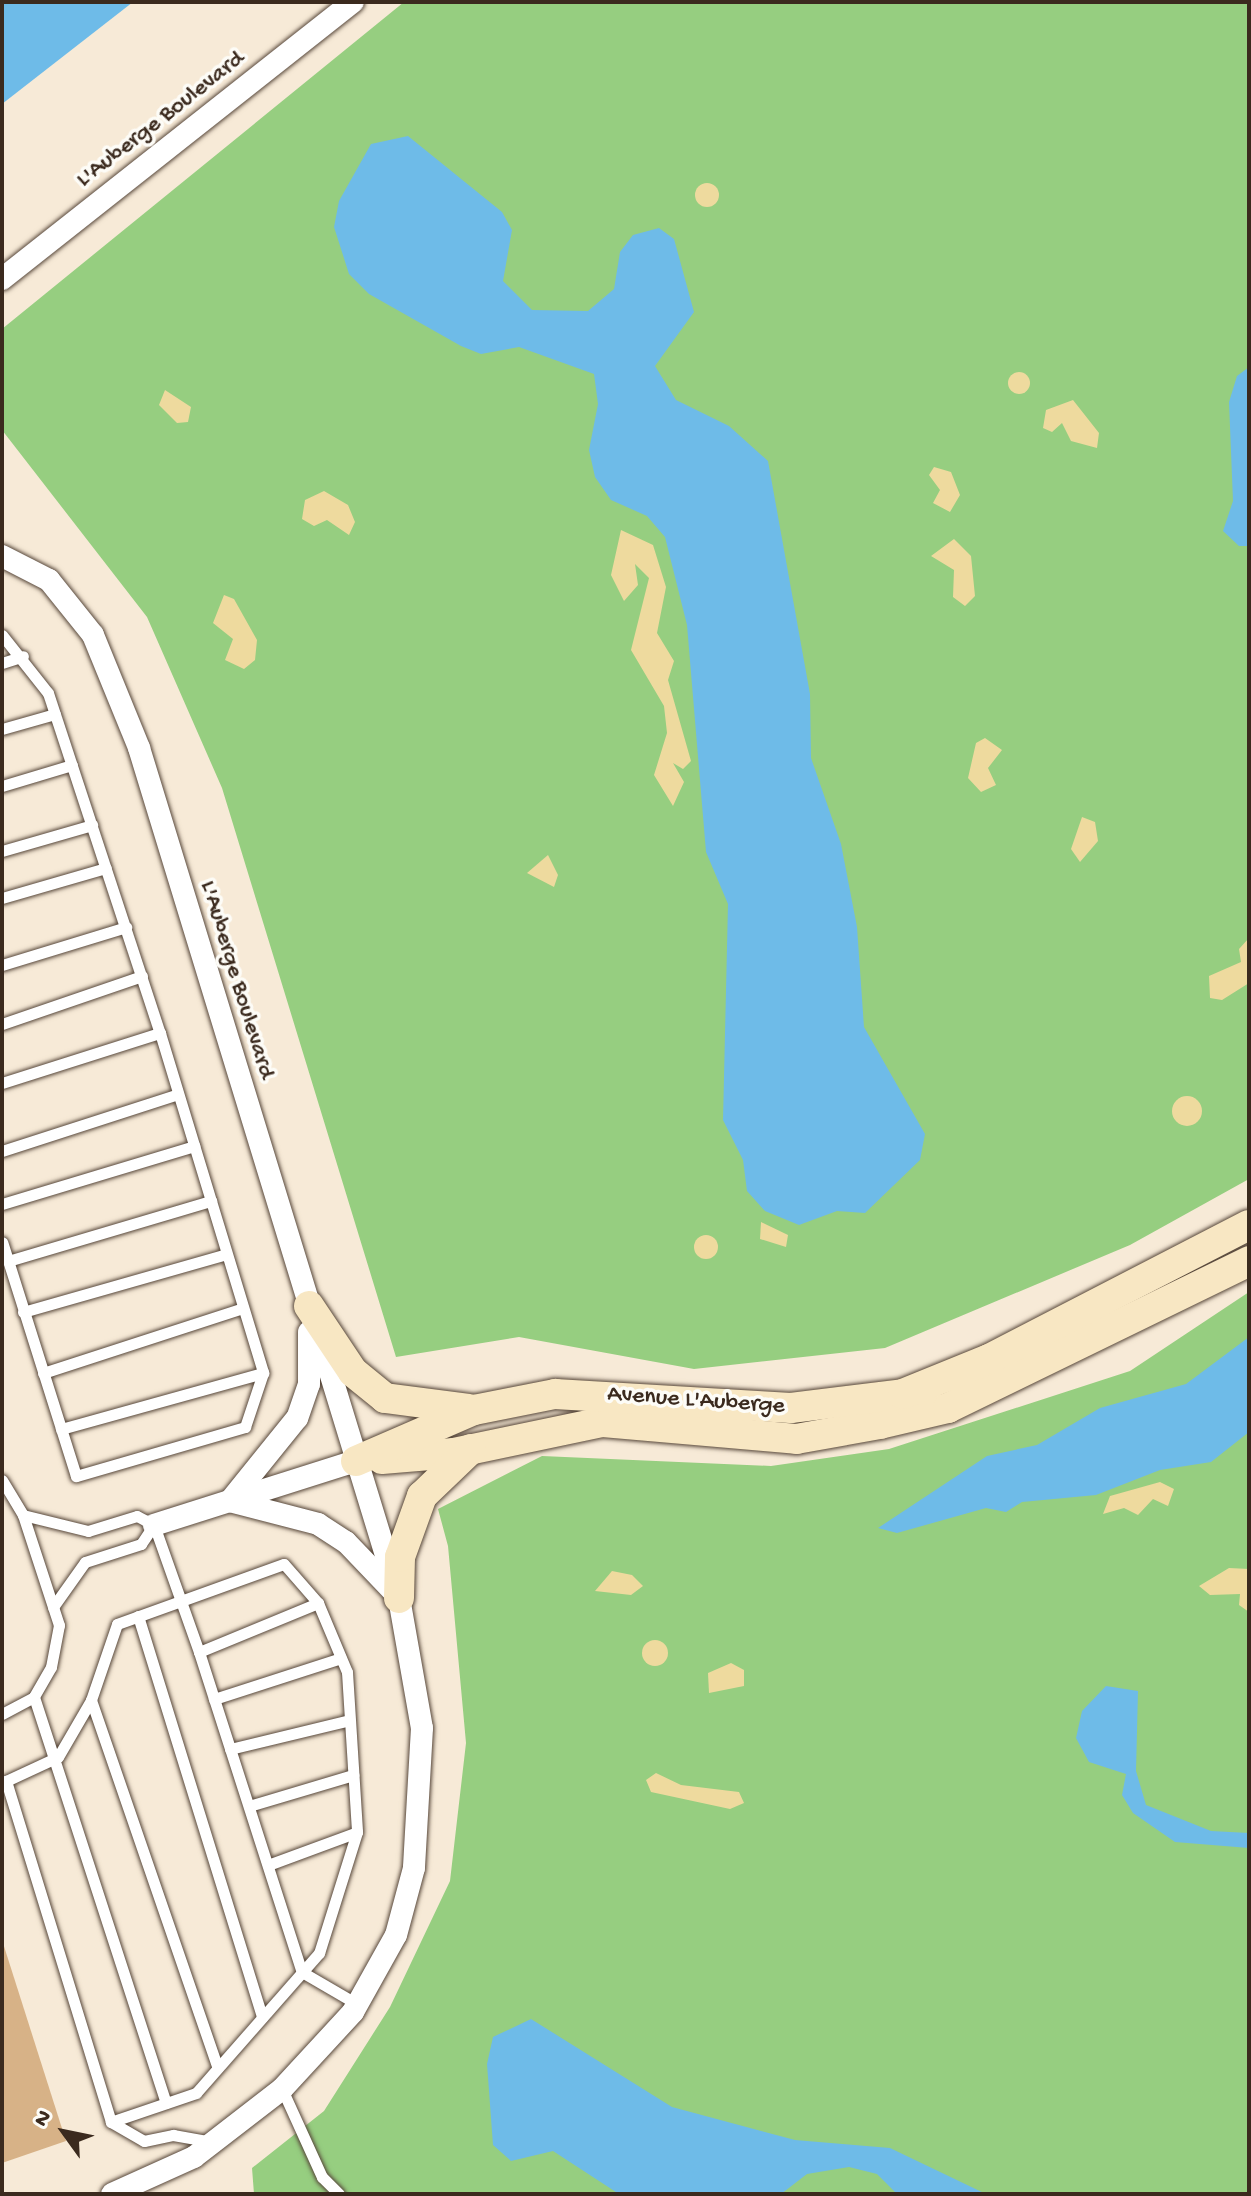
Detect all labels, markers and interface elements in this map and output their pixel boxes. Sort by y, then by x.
street label: L'Auberge Boulevard [71,45,251,195]
street label: L'Auberge Boulevard [192,877,280,1083]
street label: Avenue L'Auberge [606,1380,786,1422]
north arrow [24,2092,104,2172]
text: N [29,2106,59,2132]

